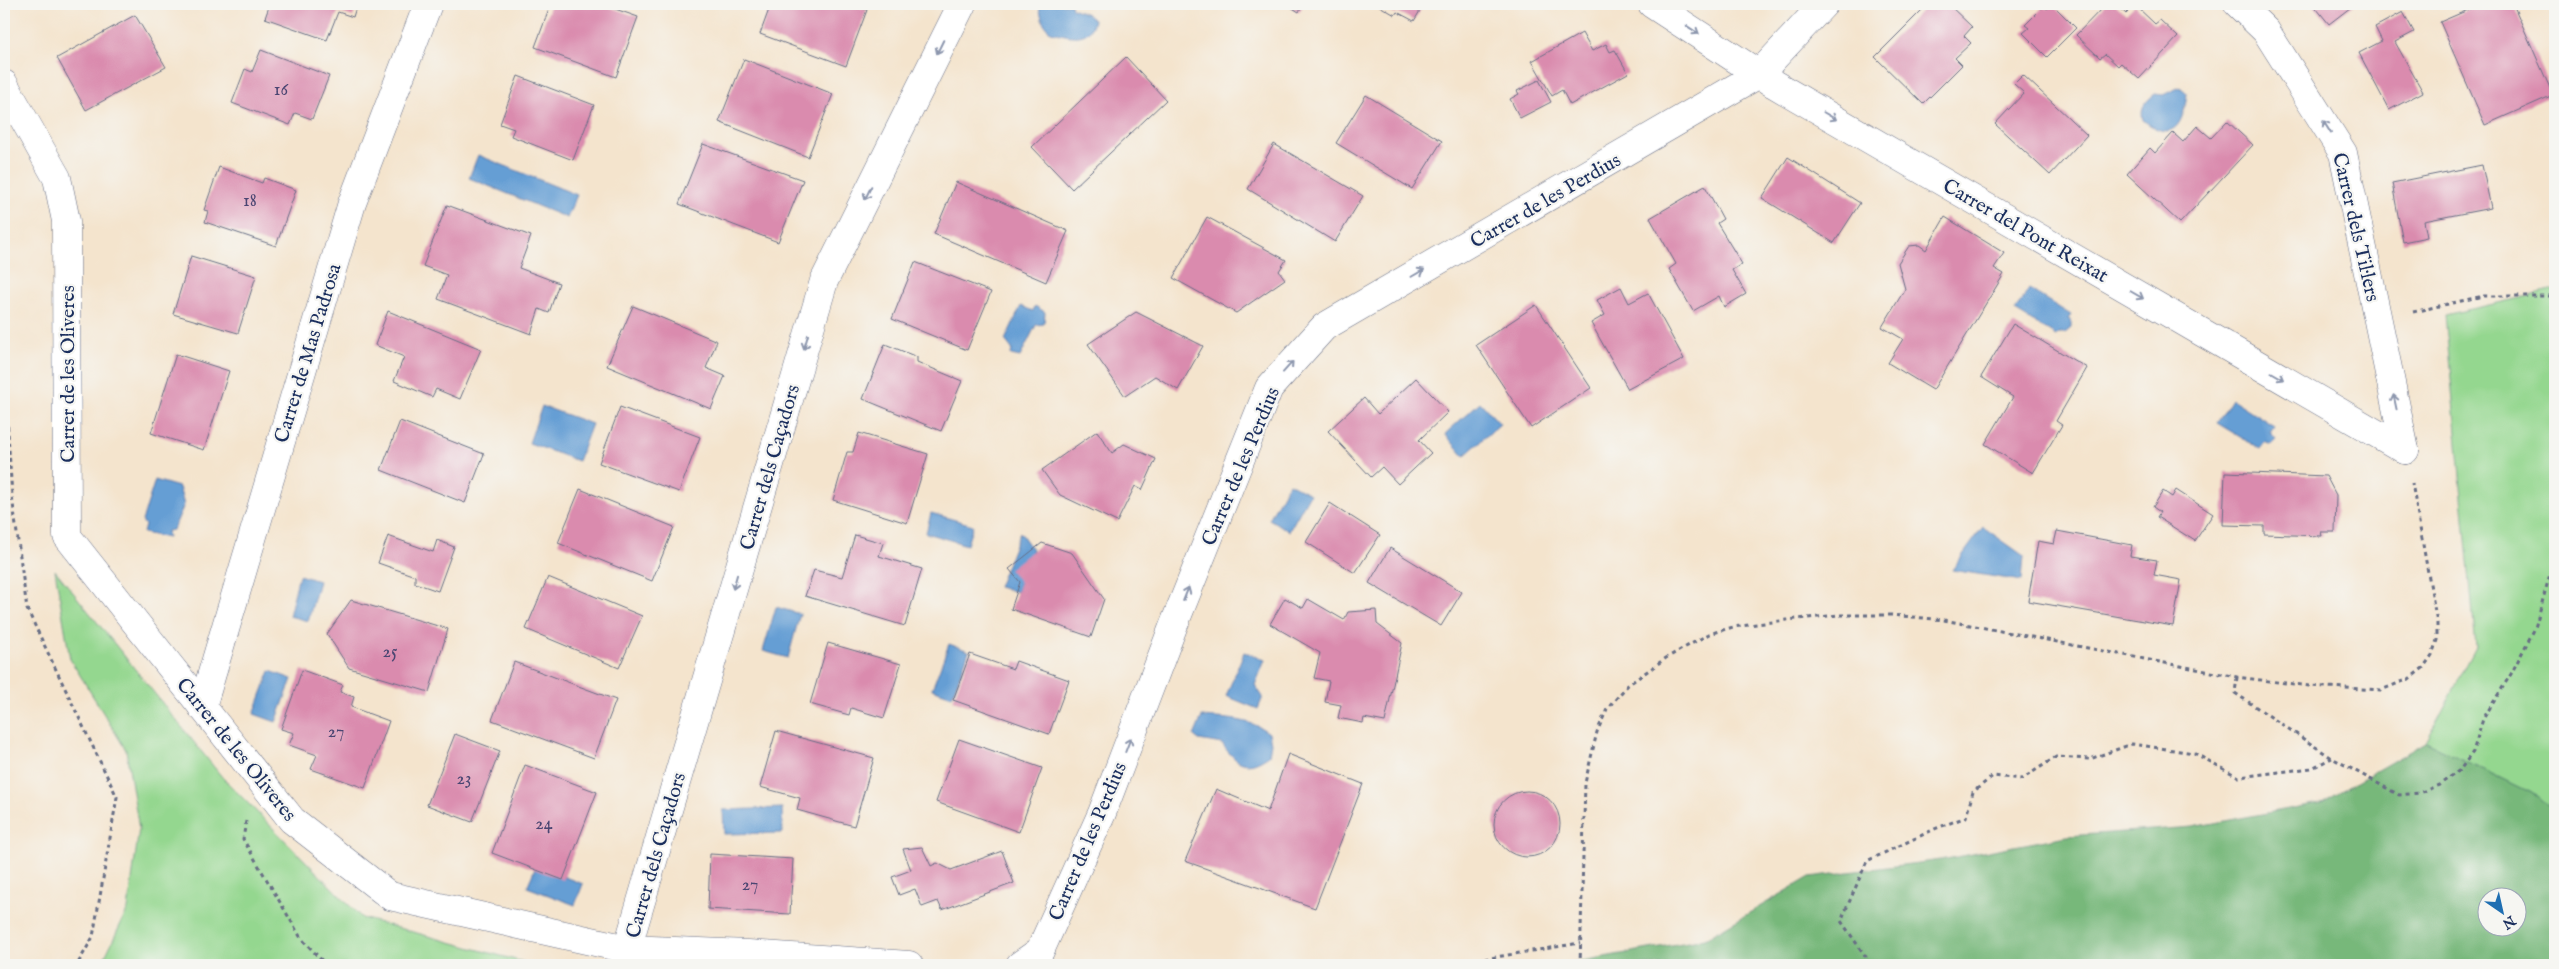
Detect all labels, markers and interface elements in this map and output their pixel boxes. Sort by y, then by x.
one-way arrow [1685,26,1699,36]
one-way arrow [935,40,945,55]
house number: 16 [274,79,289,102]
one-way arrow [1823,112,1837,122]
one-way arrow [2322,120,2332,134]
street label: Carrer de les Perdius [1466,148,1626,255]
street label: Carrer dels Til·lers [2326,151,2385,304]
street label: Carrer del Pont Reixat [1938,174,2113,289]
one-way arrow [863,185,872,200]
house number: 18 [243,190,257,213]
street label: Carrer de Mas Padrosa [269,260,348,446]
one-way arrow [1411,267,1425,277]
street label: Carrer de les Oliveres [56,285,81,463]
one-way arrow [2130,290,2144,300]
one-way arrow [800,334,810,350]
one-way arrow [1282,361,1294,374]
one-way arrow [2270,372,2285,381]
street label: Carrer dels Caçadors [735,382,806,553]
street label: Carrer de les Perdius [1197,384,1286,550]
one-way arrow [2390,394,2400,410]
one-way arrow [730,574,740,590]
one-way arrow [1182,587,1191,602]
house number: 25 [383,641,398,664]
street label: Carrer de les Oliveres [170,673,301,827]
house number: 27 [328,721,344,744]
one-way arrow [1124,738,1133,754]
street label: Carrer de les Perdius [1044,759,1133,925]
house number: 23 [456,768,472,791]
street label: Carrer dels Caçadors [621,770,692,941]
house number: 24 [535,813,553,836]
house number: 27 [742,874,758,897]
north arrow [2476,886,2526,936]
text: N [2499,911,2520,933]

